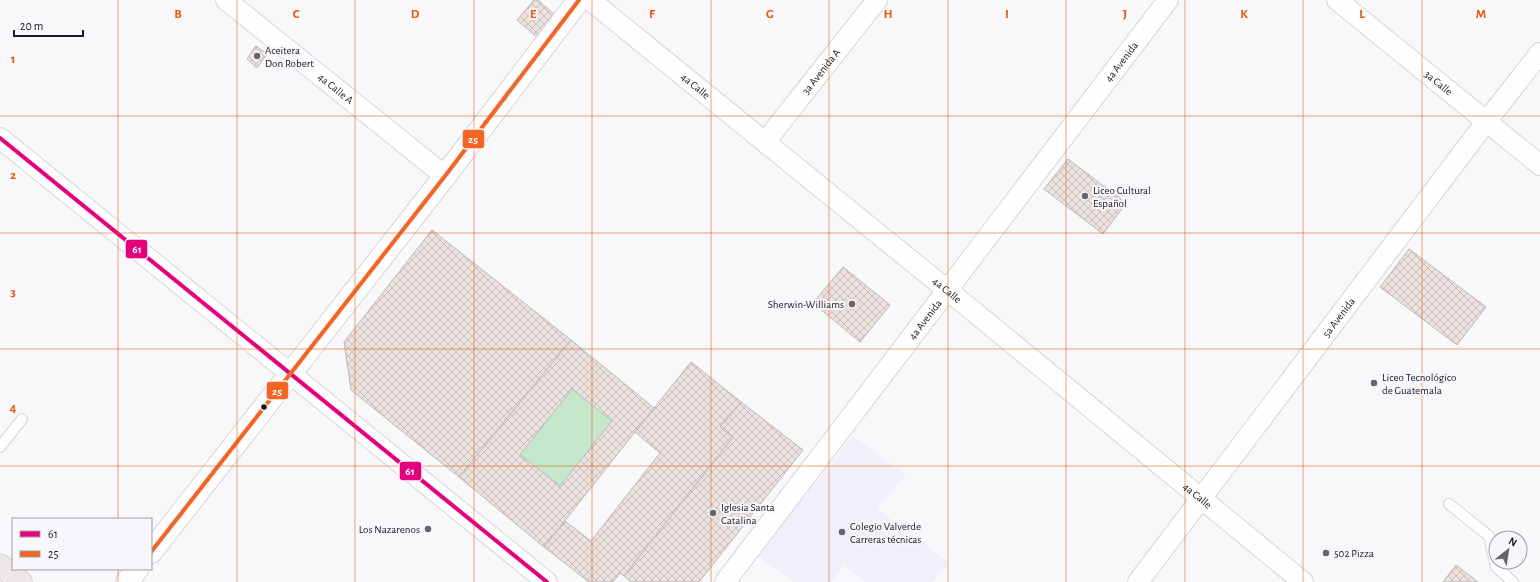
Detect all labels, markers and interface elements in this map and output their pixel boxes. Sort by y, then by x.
text: B [174,8,182,21]
text: C [293,8,300,21]
text: D [411,8,420,21]
text: E [530,8,537,21]
text: F [649,8,656,21]
text: G [766,8,774,21]
text: H [883,8,893,21]
text: I [1005,8,1009,21]
text: J [1123,8,1127,21]
text: K [1240,8,1248,21]
text: L [1359,8,1365,21]
text: M [1476,8,1486,21]
scale bar [14,12,83,38]
text: 20 m [20,20,43,32]
street label: 4a Avenida [1103,40,1140,84]
place label: Aceitera Don Robert [265,45,314,69]
street label: 3a Avenida A [800,46,843,96]
marker: Aceitera Don Robert [252,51,262,61]
text: 1 [11,53,15,66]
street label: 3a Calle [1422,68,1455,98]
street label: 4a Calle A [316,71,356,106]
street label: 4a Calle [679,71,712,101]
line badge: 25 [462,129,485,149]
text: 25 [468,134,478,145]
text: 2 [10,169,16,182]
place label: Liceo Cultural Español [1093,185,1151,209]
marker: Liceo Cultural Español [1080,191,1090,201]
line badge: 61 [125,239,148,259]
text: 61 [132,244,142,255]
street label: 4a Calle [930,275,963,305]
text: 3 [10,286,16,299]
street label: 5a Avenida [1320,296,1357,339]
street label: 4a Avenida [907,298,944,342]
place label: Sherwin-Williams [768,299,844,310]
marker: Sherwin-Williams [847,299,857,309]
place label: Liceo Tecnológico de Guatemala [1382,372,1456,396]
marker: Liceo Tecnológico de Guatemala [1369,378,1379,388]
line badge: 25 [266,381,289,400]
text: 25 [272,386,282,397]
text: 4 [10,402,17,415]
unlabelled marker [259,402,269,412]
line badge: 61 [399,461,422,481]
text: 61 [405,466,415,477]
street label: 4a Calle [1181,481,1214,511]
place label: Iglesia Santa Catalina [721,502,775,526]
marker: Iglesia Santa Catalina [708,508,718,518]
legend [12,518,152,570]
place label: Colegio Valverde Carreras técnicas [850,521,921,545]
place label: Los Nazarenos [359,524,420,535]
marker: Los Nazarenos [423,524,433,534]
marker: Colegio Valverde Carreras técnicas [837,527,847,537]
text: 61 [48,528,58,540]
north arrow [1488,530,1528,570]
text: N [1507,535,1519,548]
text: 25 [48,548,58,560]
marker: 502 Pizza [1321,548,1331,558]
place label: 502 Pizza [1334,548,1374,559]

